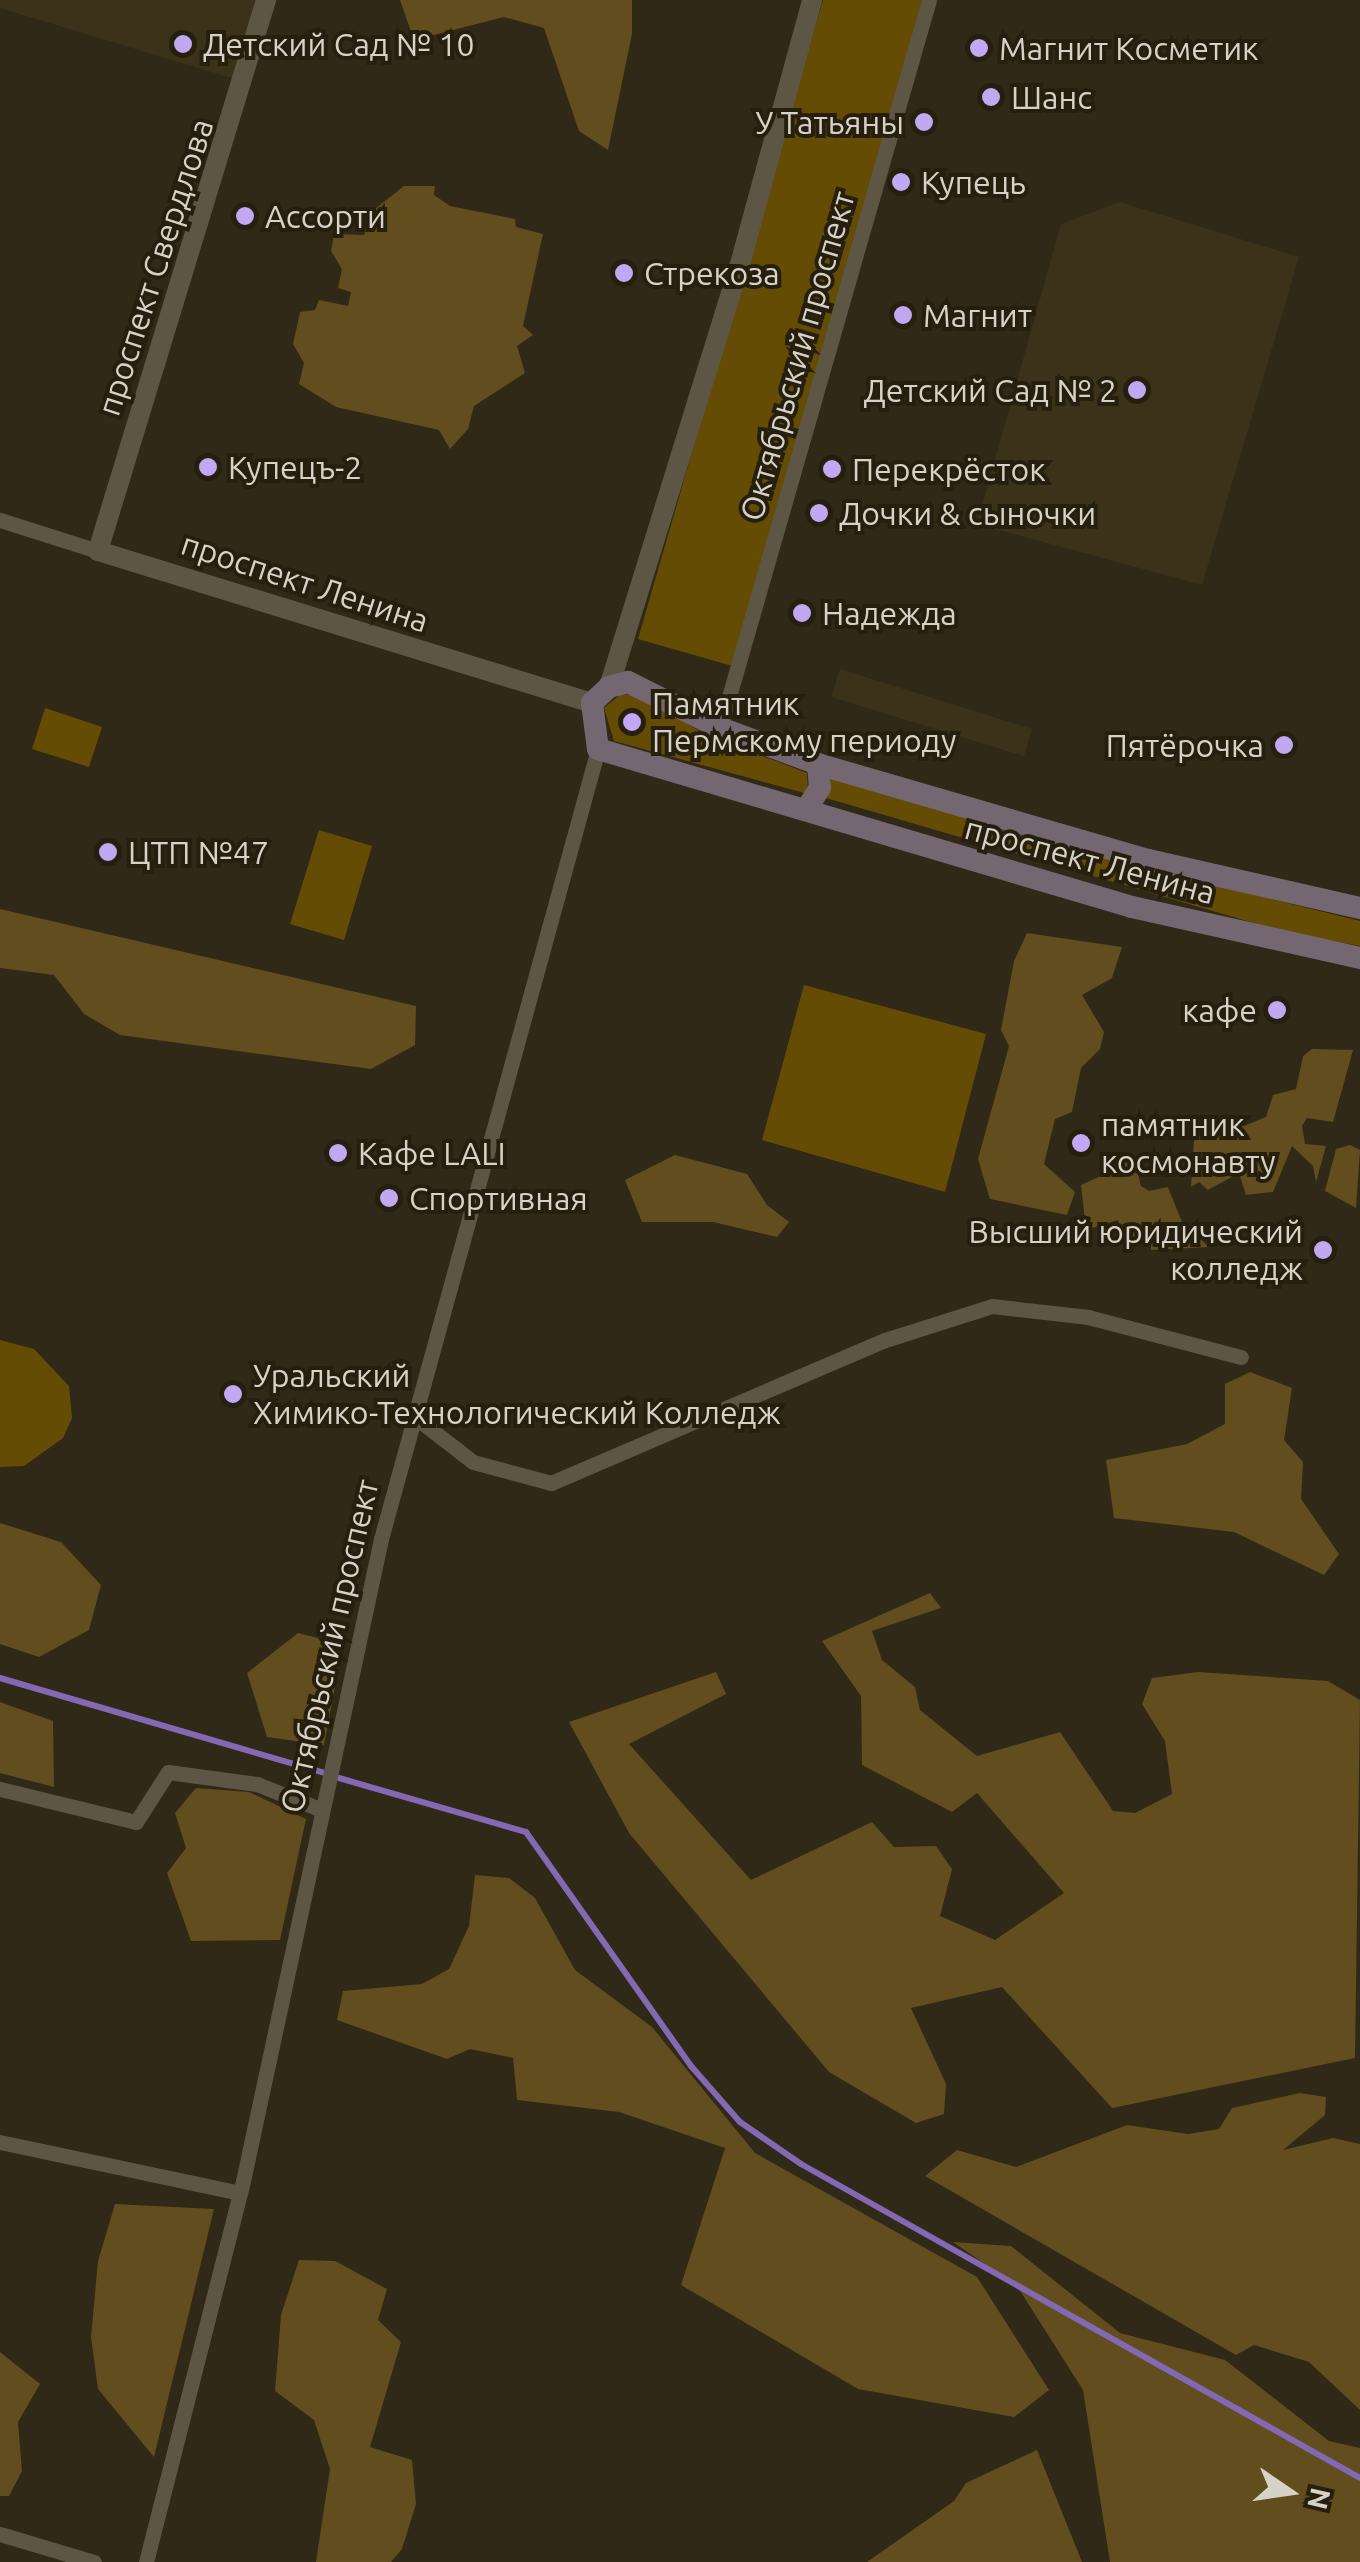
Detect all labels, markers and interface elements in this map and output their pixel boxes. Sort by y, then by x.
place label: Детский Сад № 10 [203,25,475,63]
place label: Магнит Косметик [999,29,1259,67]
marker: Детский Сад № 10 [172,33,194,55]
marker: Магнит Косметик [968,37,990,59]
place label: Шанс [1011,78,1092,116]
marker: Шанс [980,86,1002,108]
place label: У Татьяны [755,103,904,141]
marker: У Татьяны [913,111,935,133]
street label: проспект Свердлова [89,114,221,420]
place label: Купець [921,163,1026,201]
marker: Купець [890,171,912,193]
street label: Октябрьский проспект [732,187,862,525]
place label: Ассорти [265,197,386,235]
marker: Ассорти [234,205,256,227]
place label: Стрекоза [644,254,780,292]
marker: Стрекоза [613,262,635,284]
place label: Магнит [923,296,1032,334]
marker: Магнит [892,304,914,326]
place label: Детский Сад № 2 [863,371,1117,409]
marker: Детский Сад № 2 [1126,379,1148,401]
place label: Купецъ-2 [228,448,362,486]
place label: Перекрёсток [852,450,1046,488]
marker: Купецъ-2 [197,456,219,478]
marker: Перекрёсток [821,458,843,480]
place label: Дочки & сыночки [839,494,1096,532]
marker: Дочки & сыночки [808,502,830,524]
street label: проспект Ленина [177,524,433,640]
place label: Надежда [822,594,957,632]
marker: Надежда [791,602,813,624]
place label: Памятник Пермскому периоду [652,685,957,760]
marker: Памятник Пермскому периоду [621,711,643,733]
place label: Пятёрочка [1106,726,1264,764]
marker: Пятёрочка [1273,734,1295,756]
street label: проспект Ленина [961,808,1219,912]
place label: ЦТП №47 [128,833,269,871]
marker: ЦТП №47 [97,841,119,863]
place label: кафе [1182,991,1257,1029]
marker: кафе [1266,999,1288,1021]
place label: памятник космонавту [1101,1106,1276,1181]
marker: памятник космонавту [1070,1132,1092,1154]
place label: Кафе LALI [358,1134,506,1172]
marker: Кафе LALI [327,1142,349,1164]
place label: Спортивная [409,1179,588,1217]
marker: Спортивная [378,1187,400,1209]
place label: Высший юридический колледж [968,1213,1303,1288]
marker: Высший юридический колледж [1312,1239,1334,1261]
place label: Уральский Химико-Технологический Колледж [253,1357,781,1432]
marker: Уральский Химико-Технологический Колледж [222,1383,244,1405]
street label: Октябрьский проспект [272,1476,386,1816]
north arrow [1240,2442,1340,2542]
text: N [1302,2485,1337,2513]

